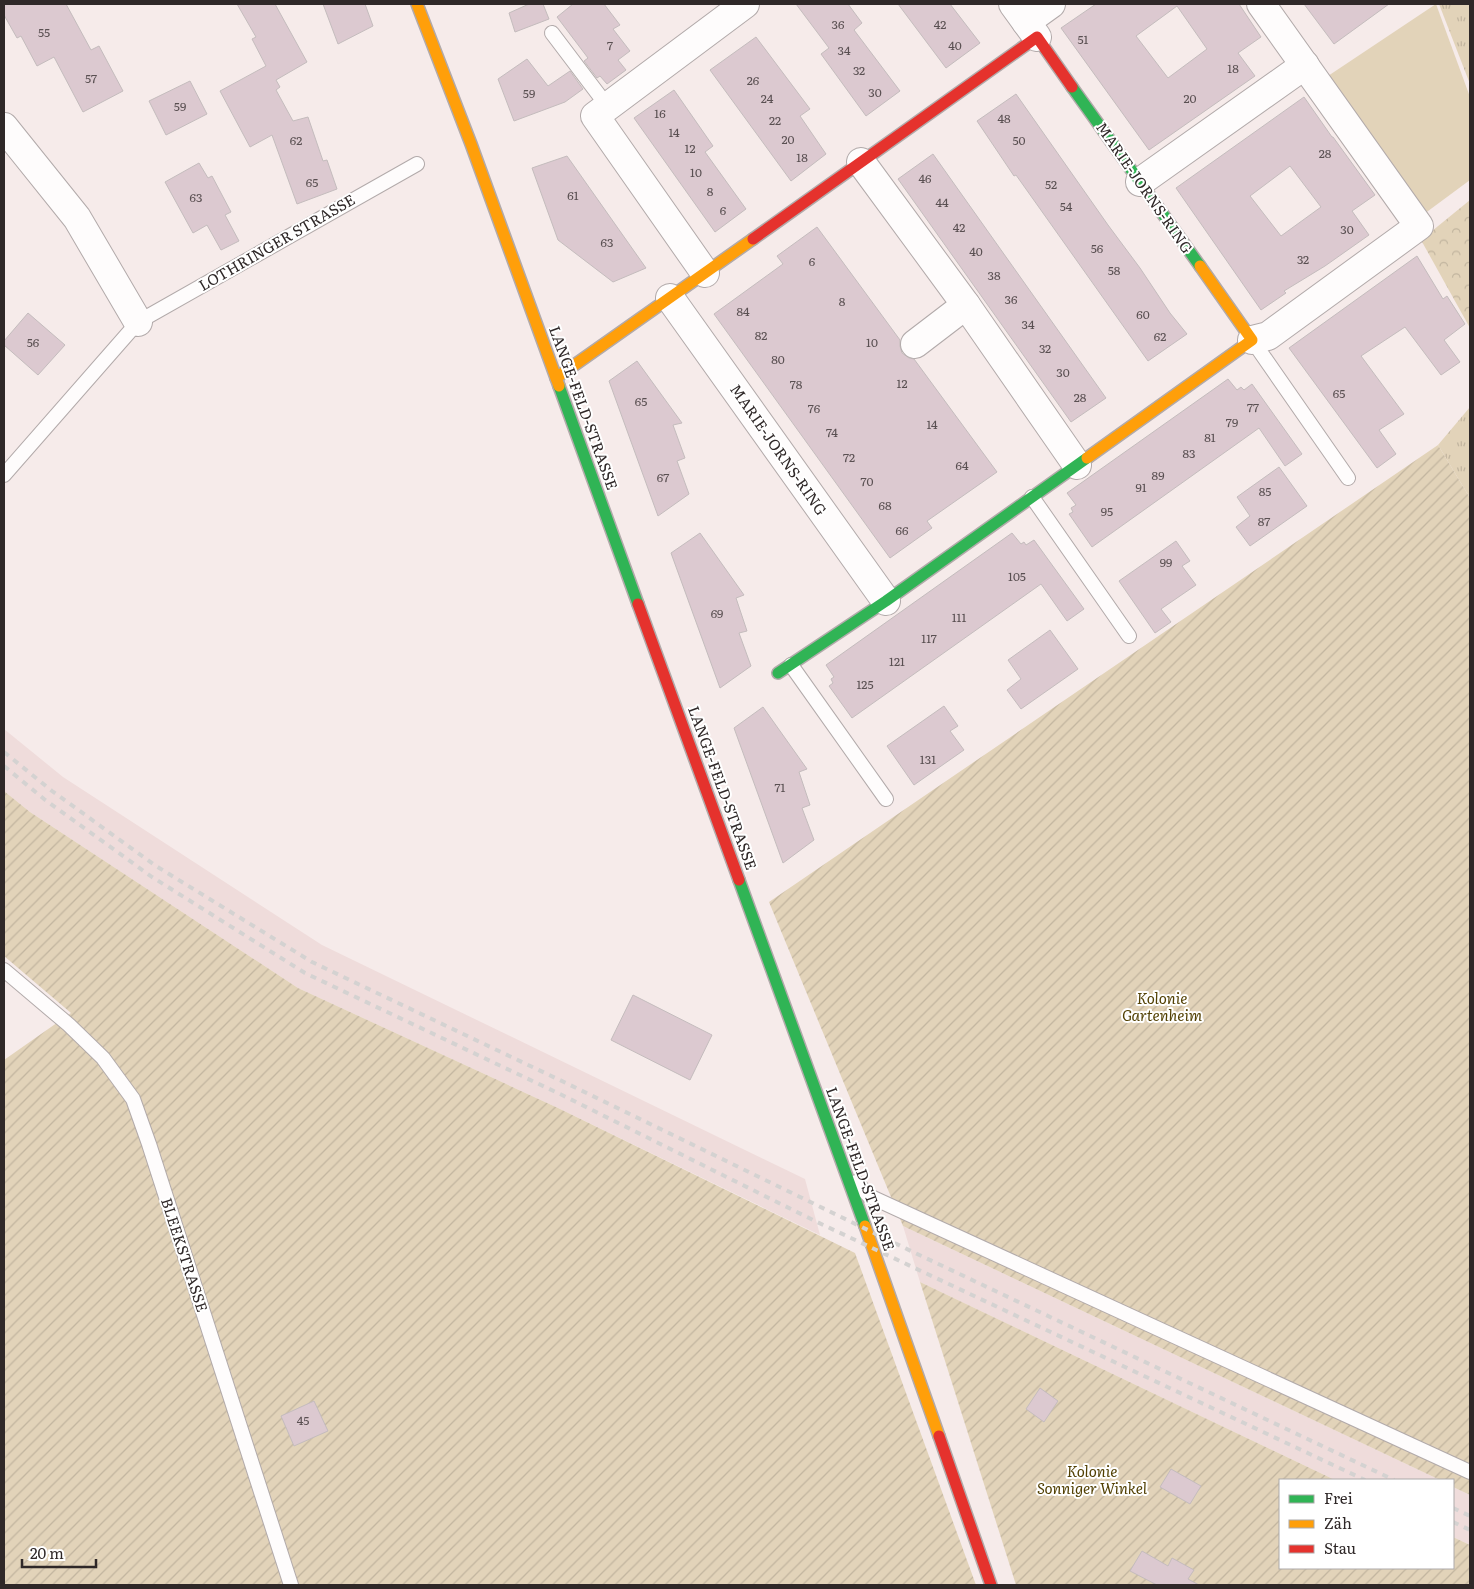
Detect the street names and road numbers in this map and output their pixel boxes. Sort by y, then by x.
street label: MARIE-JORNS-RING [1091,117,1199,258]
street label: LOTHRINGER STRASSE [194,187,359,296]
street label: LANGE-FELD-STRASSE [544,322,625,493]
street label: MARIE-JORNS-RING [725,379,833,520]
street label: LANGE-FELD-STRASSE [683,702,764,873]
street label: LANGE-FELD-STRASSE [821,1083,902,1254]
street label: BLEEKSTRASSE [156,1194,215,1315]

